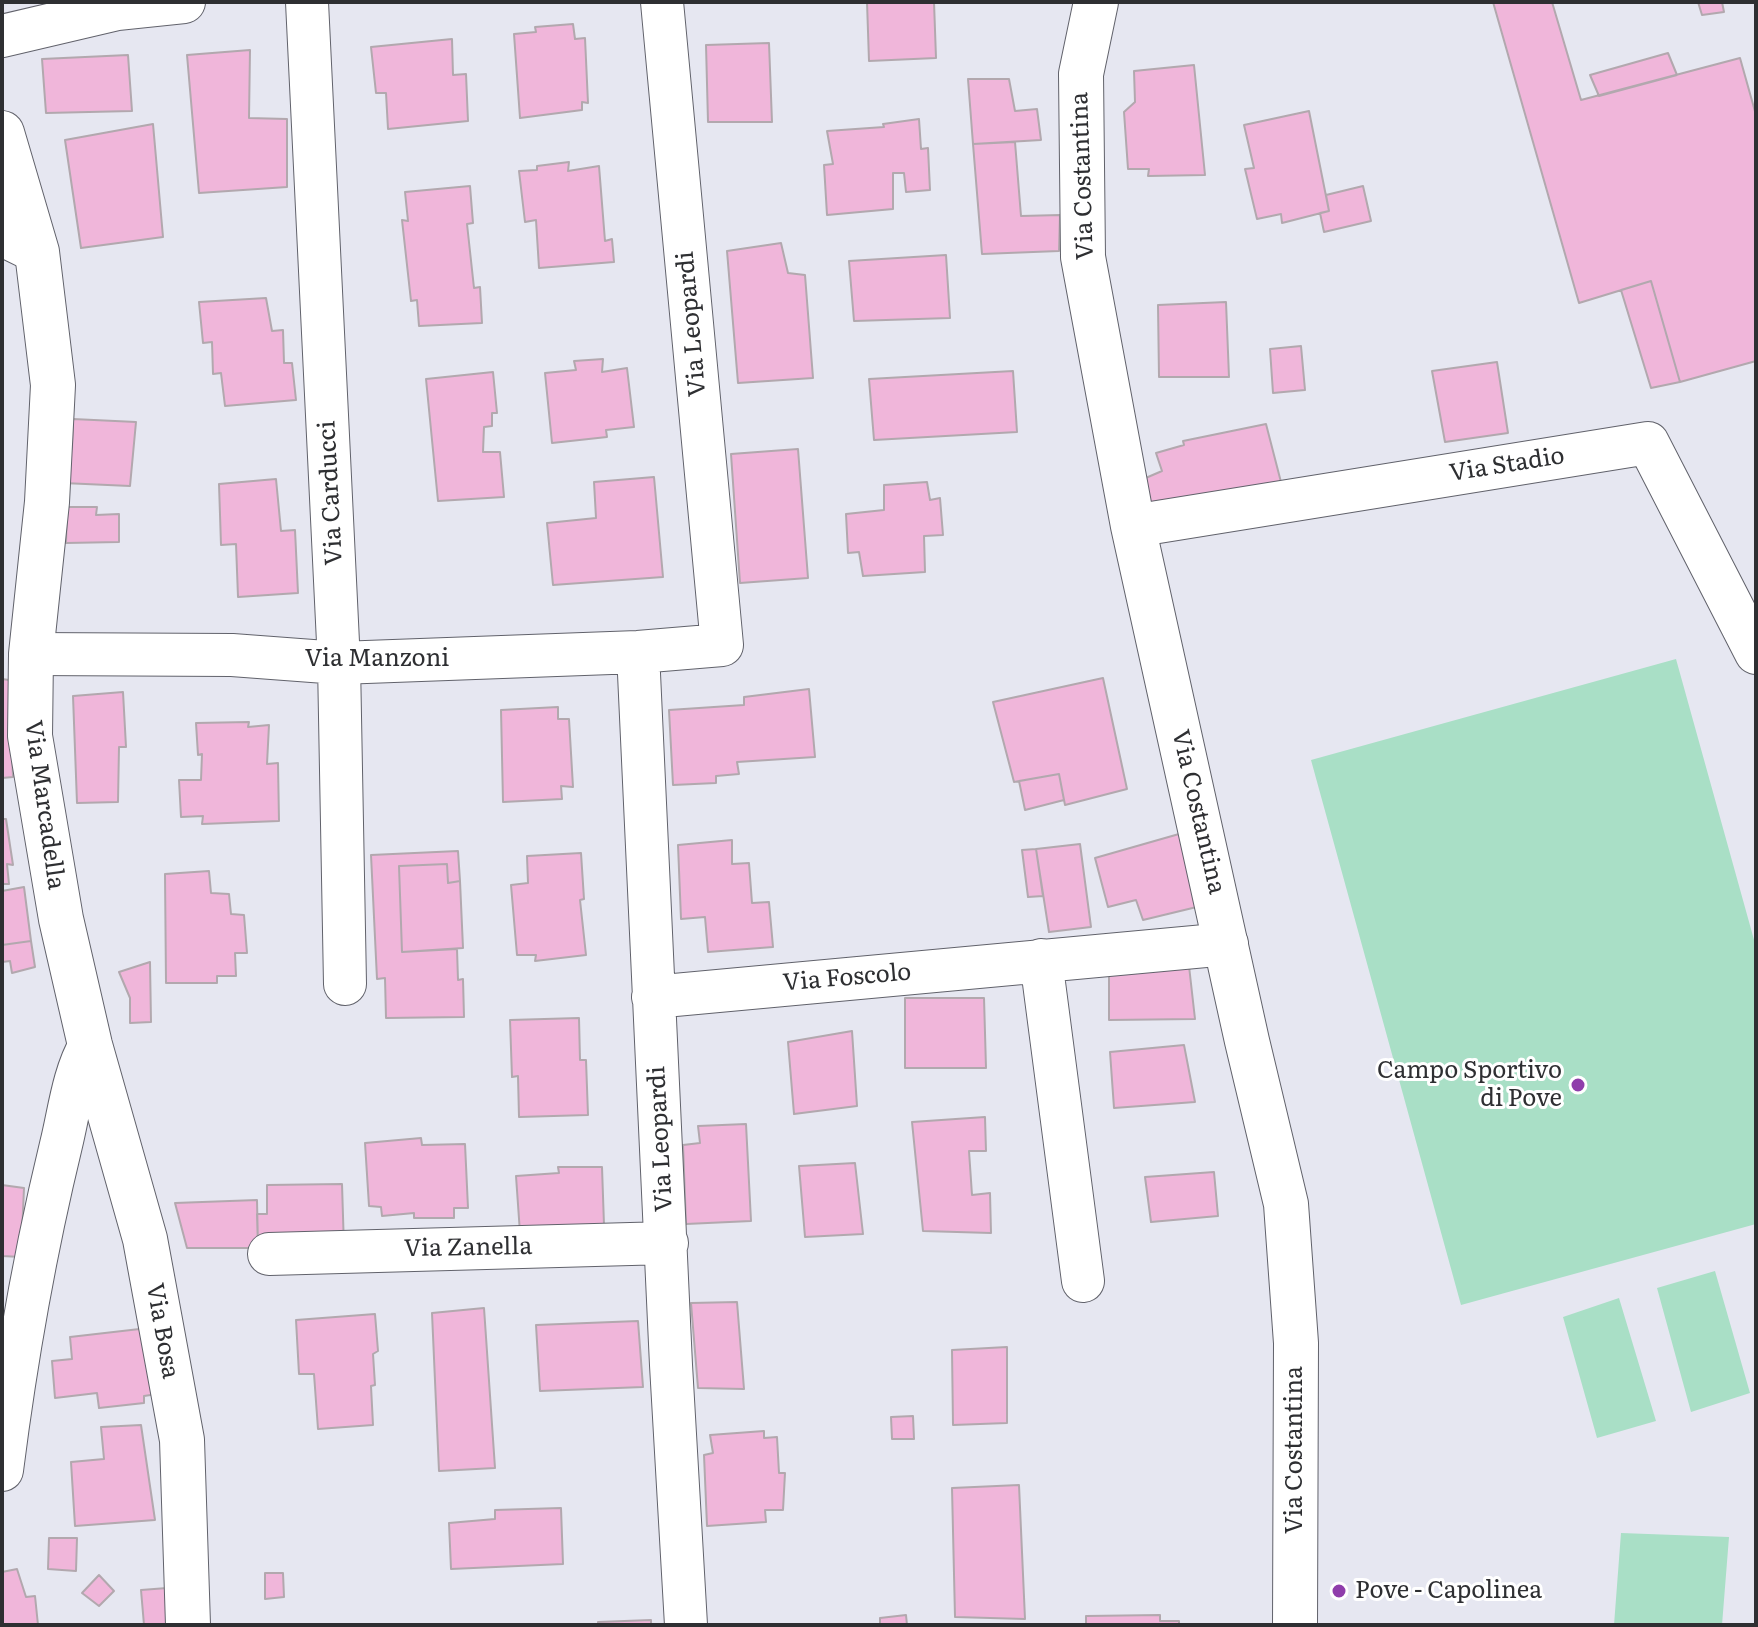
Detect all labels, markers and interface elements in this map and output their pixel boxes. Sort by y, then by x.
street label: Via Costantina [1066,92,1100,260]
street label: Via Leopardi [671,250,713,398]
street label: Via Carducci [313,420,349,566]
street label: Via Stadio [1447,442,1567,488]
street label: Via Manzoni [305,645,449,673]
street label: Via Marcadella [18,718,70,892]
street label: Via Costantina [1165,727,1231,897]
street label: Via Foscolo [782,958,912,998]
place label: Campo Sportivo di Pove [1377,1057,1562,1113]
street label: Via Leopardi [643,1065,679,1213]
marker: Campo Sportivo di Pove [1569,1076,1587,1094]
street label: Via Zanella [404,1232,532,1264]
street label: Via Bosa [139,1281,185,1381]
street label: Via Costantina [1281,1366,1309,1534]
place label: Pove - Capolinea [1355,1577,1542,1605]
marker: Pove - Capolinea [1330,1582,1348,1600]

